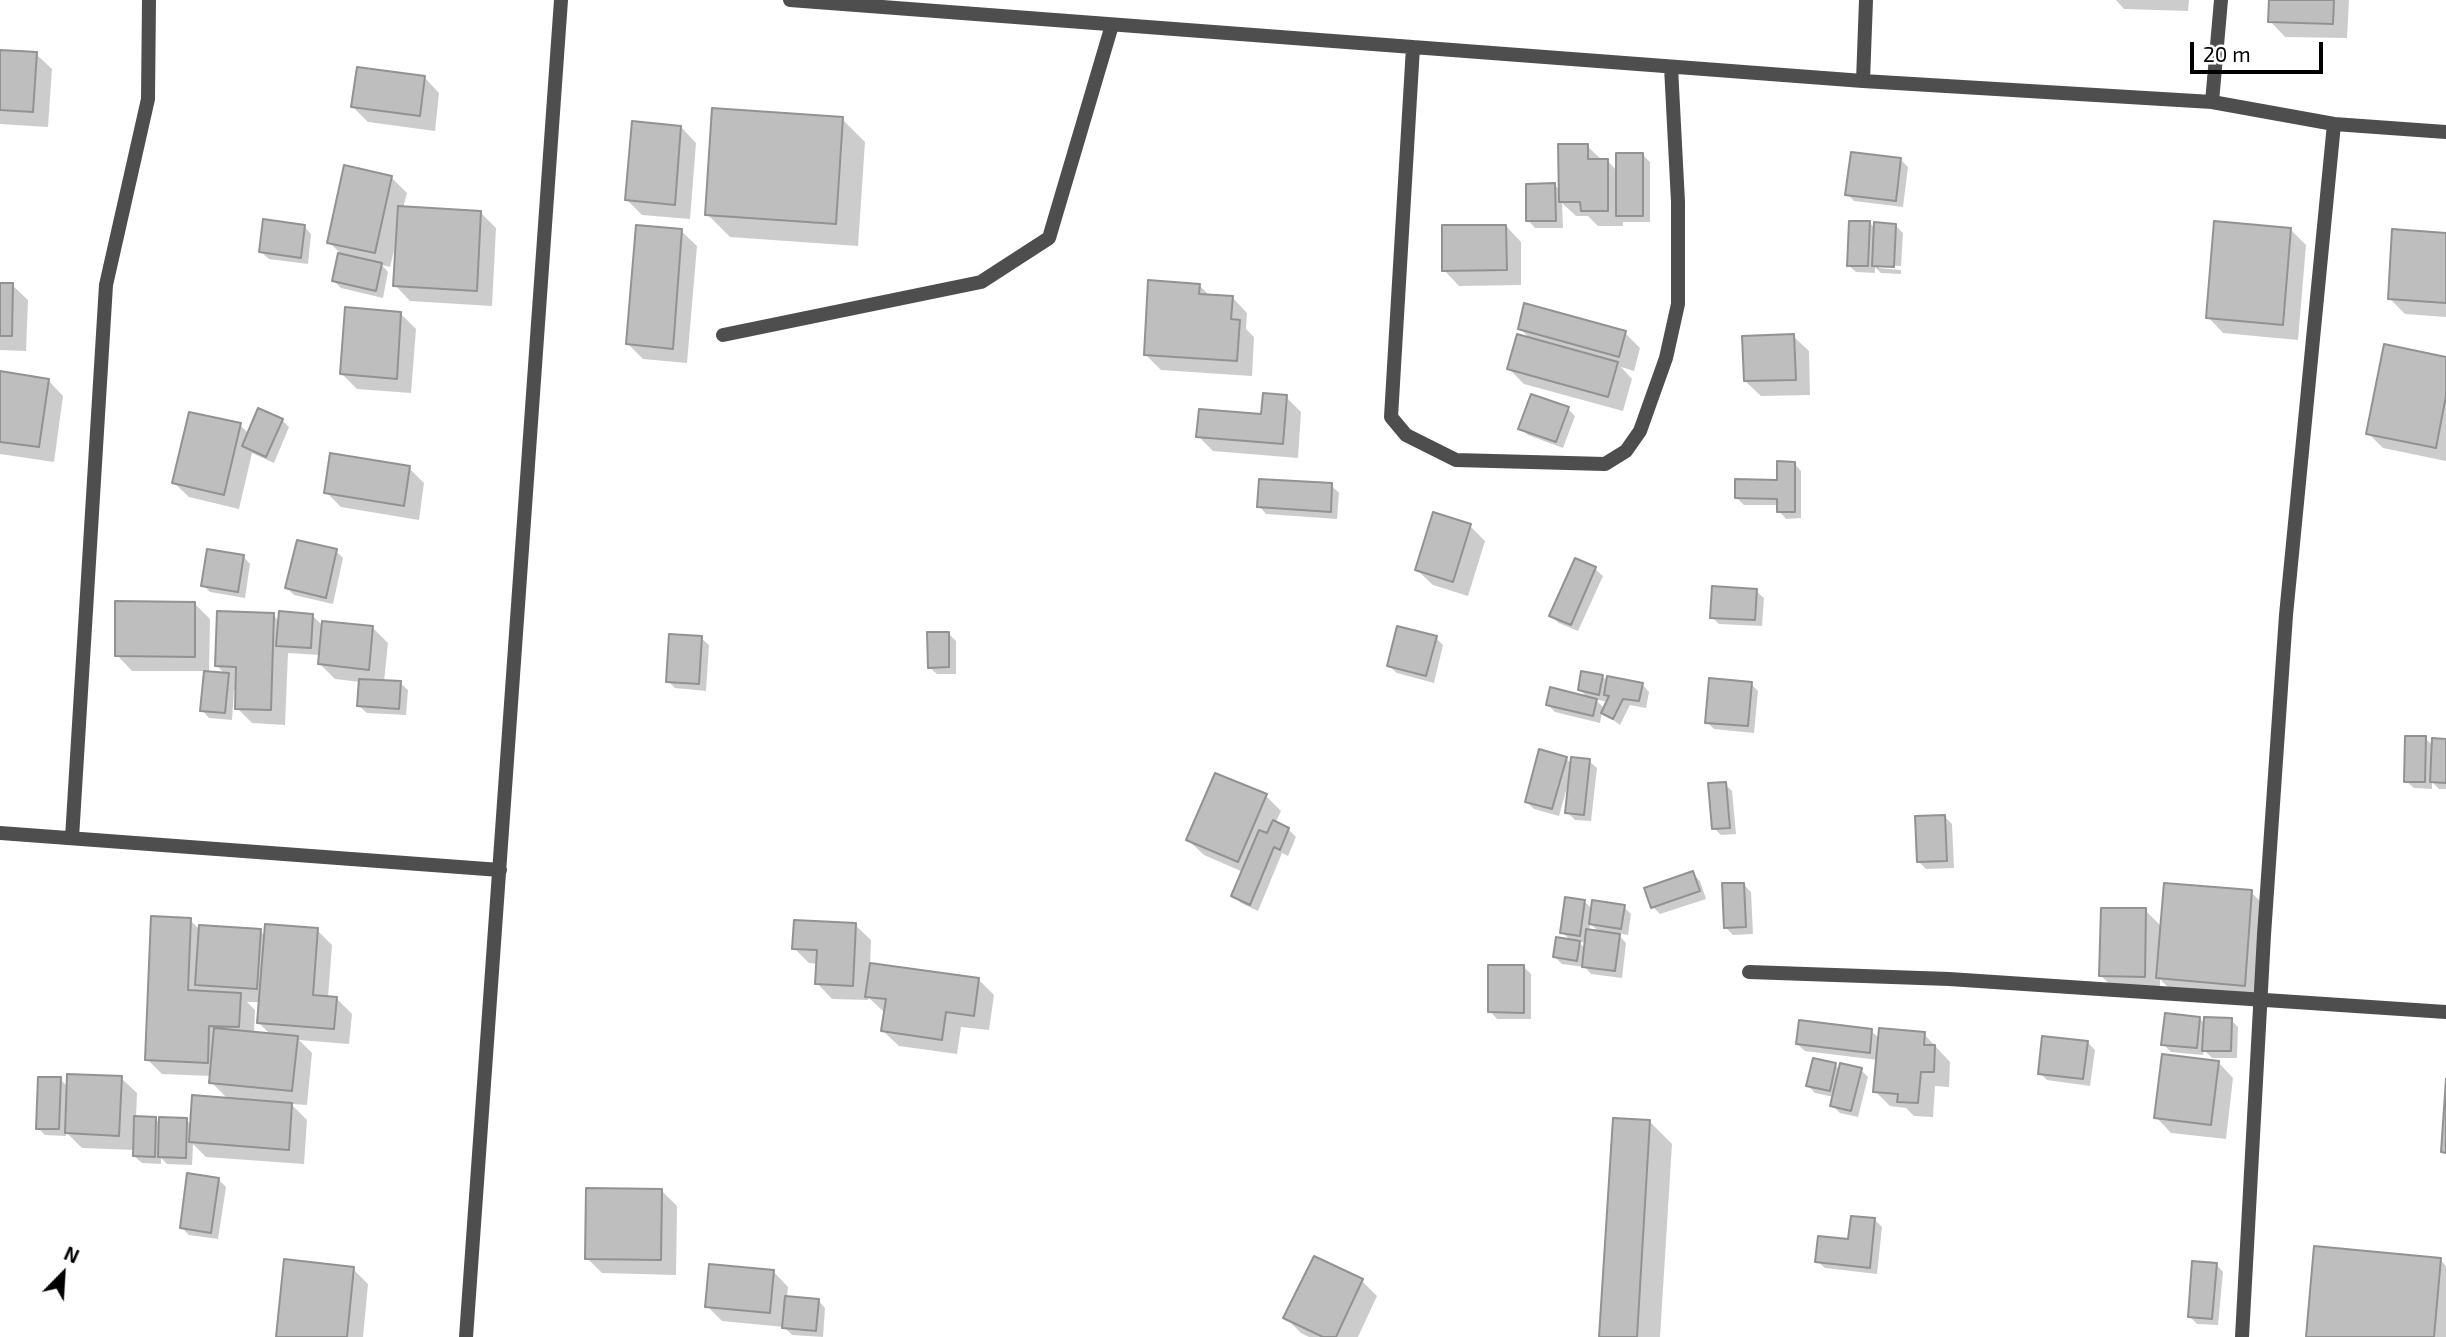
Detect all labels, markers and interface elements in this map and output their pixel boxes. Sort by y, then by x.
scale bar [2194,28,2327,72]
text: 20 m [2203,41,2251,66]
north arrow [28,1239,98,1309]
text: N [61,1241,83,1268]

